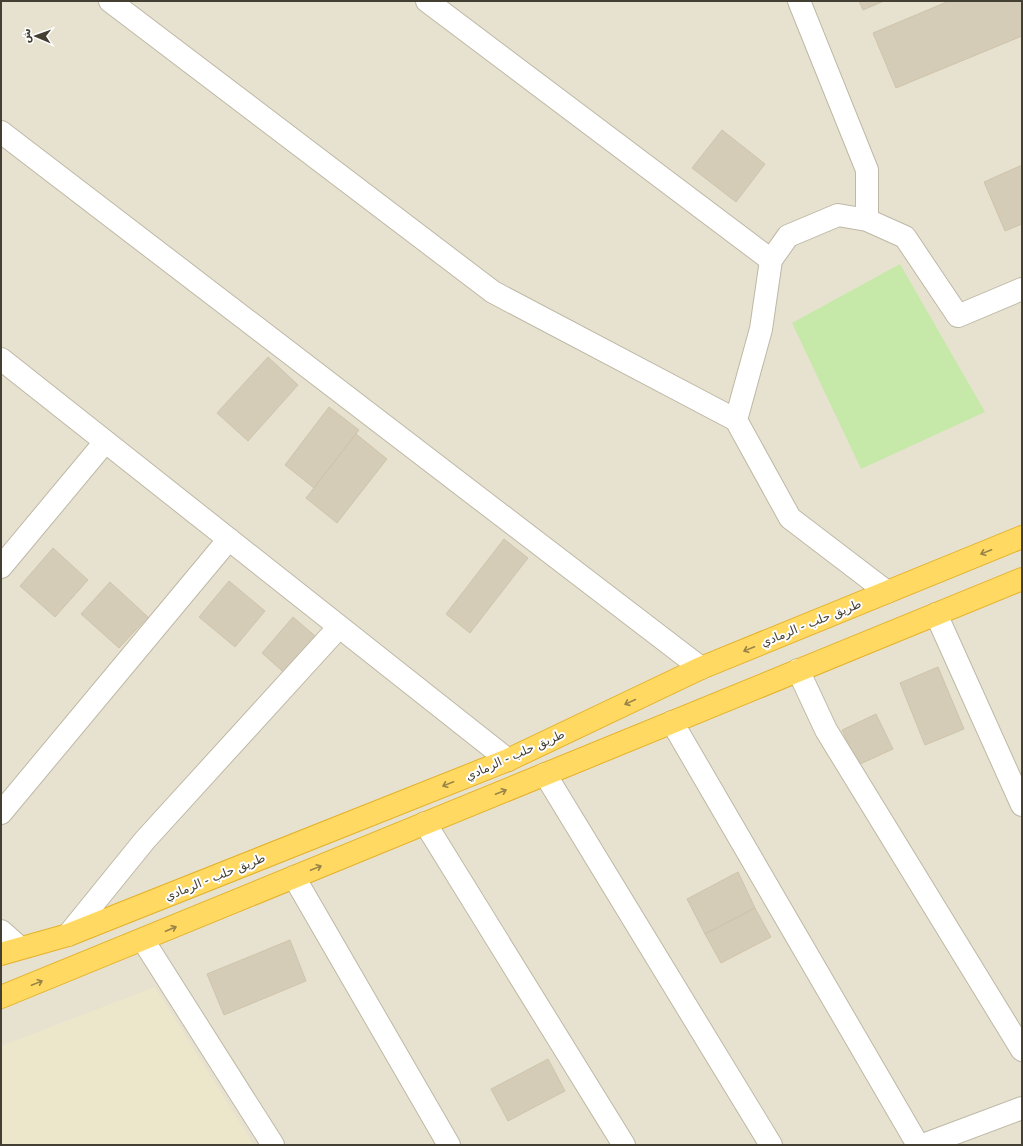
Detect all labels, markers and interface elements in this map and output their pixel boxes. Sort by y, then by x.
north arrow [16,16,56,56]
text: ش [20,28,33,43]
one-way arrow [980,549,992,556]
street label: طريق حلب - الرمادي [759,596,864,650]
one-way arrow [743,646,755,653]
one-way arrow [625,699,637,706]
street label: طريق حلب - الرمادي [463,727,567,784]
one-way arrow [442,780,454,788]
one-way arrow [495,787,507,795]
street label: طريق حلب - الرمادي [163,850,268,904]
one-way arrow [310,863,322,871]
one-way arrow [164,924,176,932]
one-way arrow [31,978,43,986]

